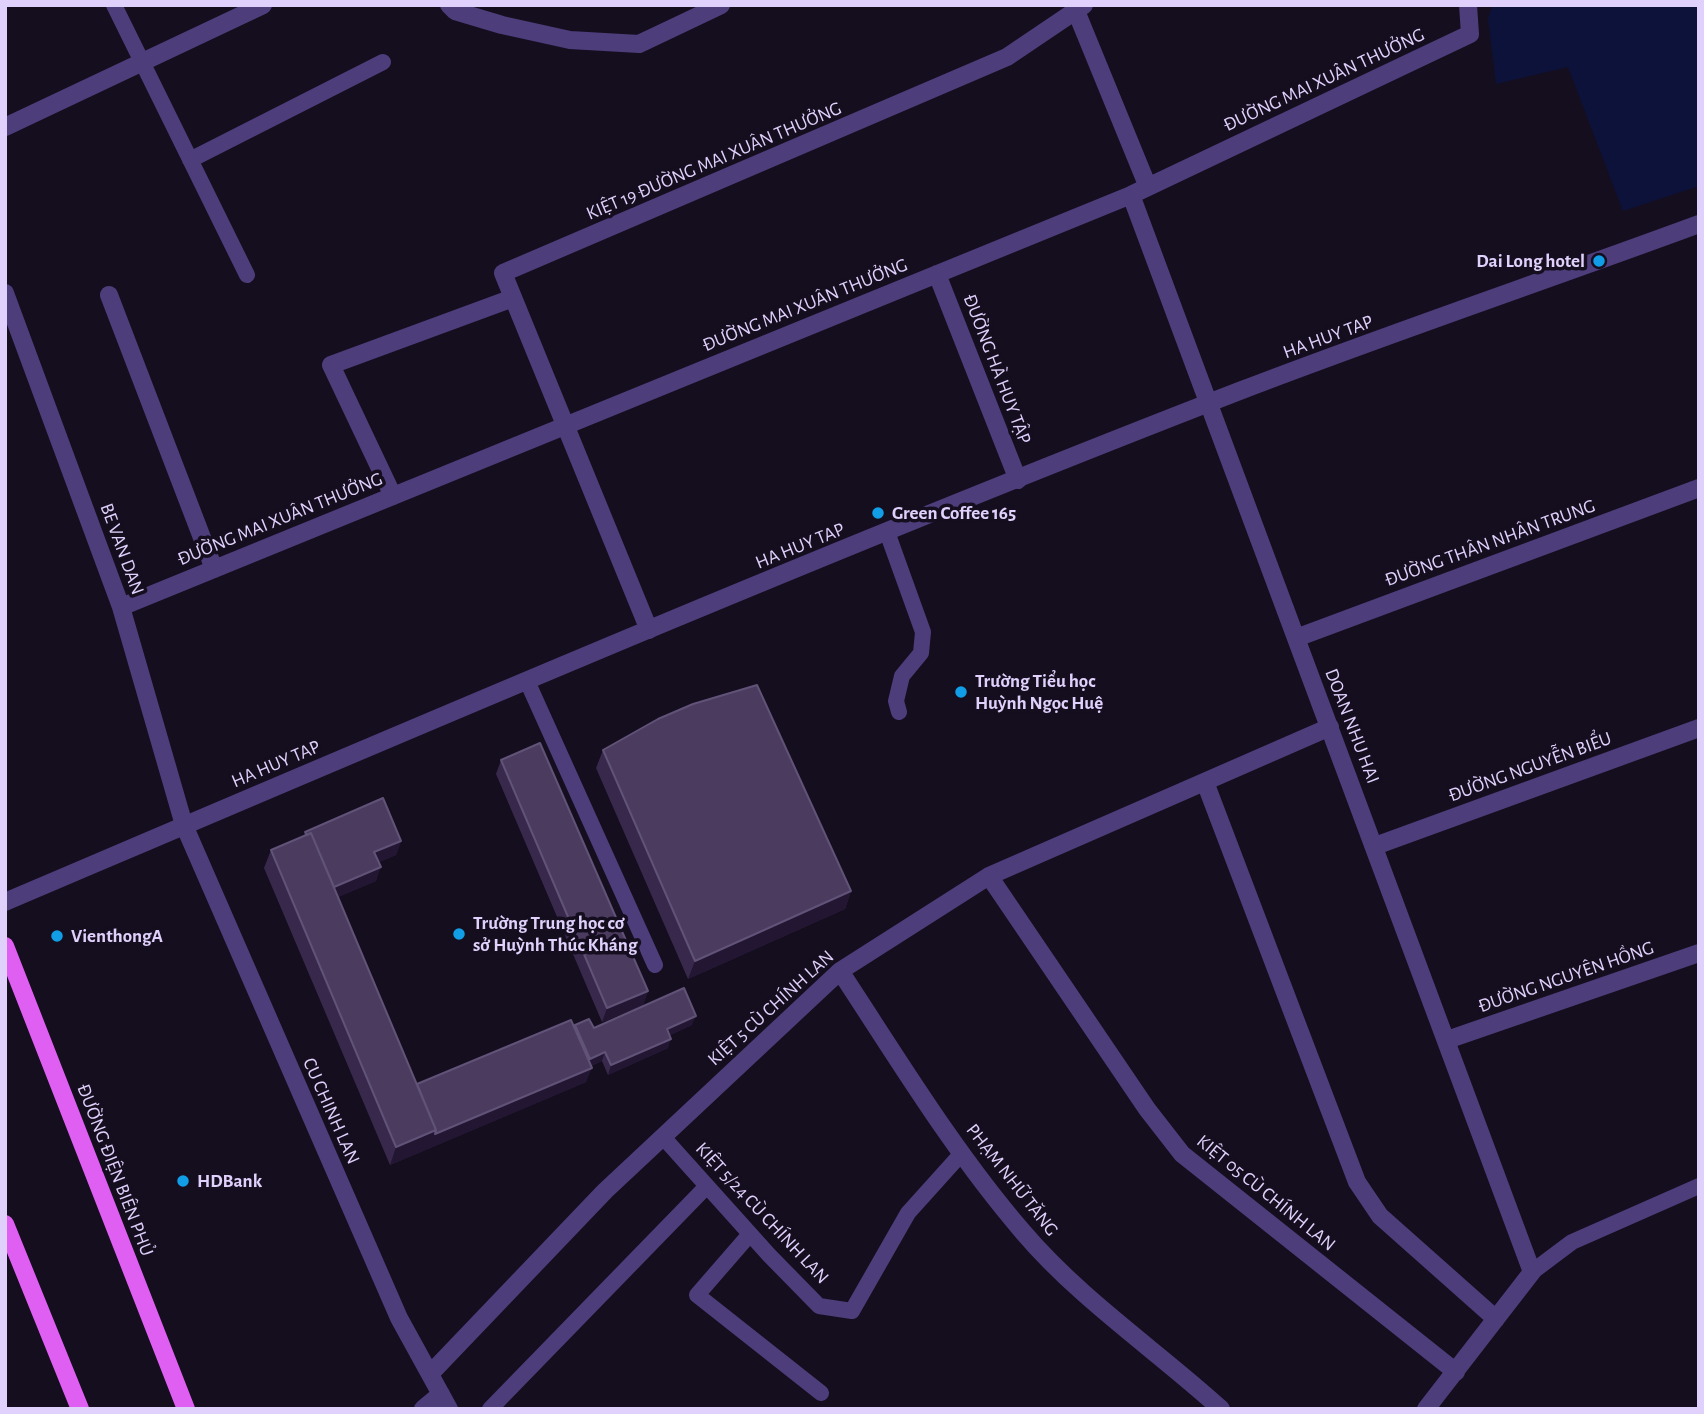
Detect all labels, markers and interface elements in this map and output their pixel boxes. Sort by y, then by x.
street label: ĐƯỜNG MAI XUÂN THƯỞNG [1220,23,1428,137]
street label: KIỆT 19 ĐƯỜNG MAI XUÂN THƯỞNG [583,97,845,225]
place label: Dai Long hotel [1476,250,1585,272]
street label: ĐƯỜNG MAI XUÂN THƯỞNG [699,253,911,357]
marker: Dai Long hotel [1591,253,1607,269]
street label: ĐƯỜNG HÀ HUY TẬP [958,291,1036,447]
street label: HA HUY TAP [1280,310,1376,364]
street label: ĐƯỜNG MAI XUÂN THƯỞNG [174,467,386,571]
street label: ĐƯỜNG THÂN NHÂN TRUNG [1382,494,1598,592]
street label: BE VAN DAN [95,500,149,598]
place label: Green Coffee 165 [892,502,1016,524]
marker: Green Coffee 165 [870,505,886,521]
street label: HA HUY TAP [752,518,848,574]
street label: DOAN NHU HAI [1320,665,1384,787]
place label: Trường Tiểu học Huỳnh Ngọc Huệ [975,670,1103,714]
marker: Trường Tiểu học Huỳnh Ngọc Huệ [953,684,969,700]
street label: ĐƯỜNG NGUYỄN BIỂU [1445,727,1615,807]
street label: HA HUY TAP [228,735,324,793]
place label: Trường Trung học cơ sở Huỳnh Thúc Kháng [473,912,637,956]
place label: VienthongA [71,925,163,947]
marker: Trường Trung học cơ sở Huỳnh Thúc Kháng [451,926,467,942]
marker: VienthongA [49,928,65,944]
street label: ĐƯỜNG NGUYÊN HỒNG [1475,936,1657,1018]
street label: KIỆT 5 CÙ CHÍNH LAN [703,945,839,1071]
street label: CU CHINH LAN [297,1054,365,1168]
street label: ĐƯỜNG ĐIỆN BIÊN PHỦ [72,1081,158,1259]
street label: PHẠM NHỮ TĂNG [961,1119,1063,1241]
street label: KIỆT 05 CÙ CHÍNH LAN [1192,1130,1340,1256]
street label: KIỆT 5/24 CÙ CHÍNH LAN [690,1137,834,1289]
place label: HDBank [197,1170,262,1192]
marker: HDBank [175,1173,191,1189]

